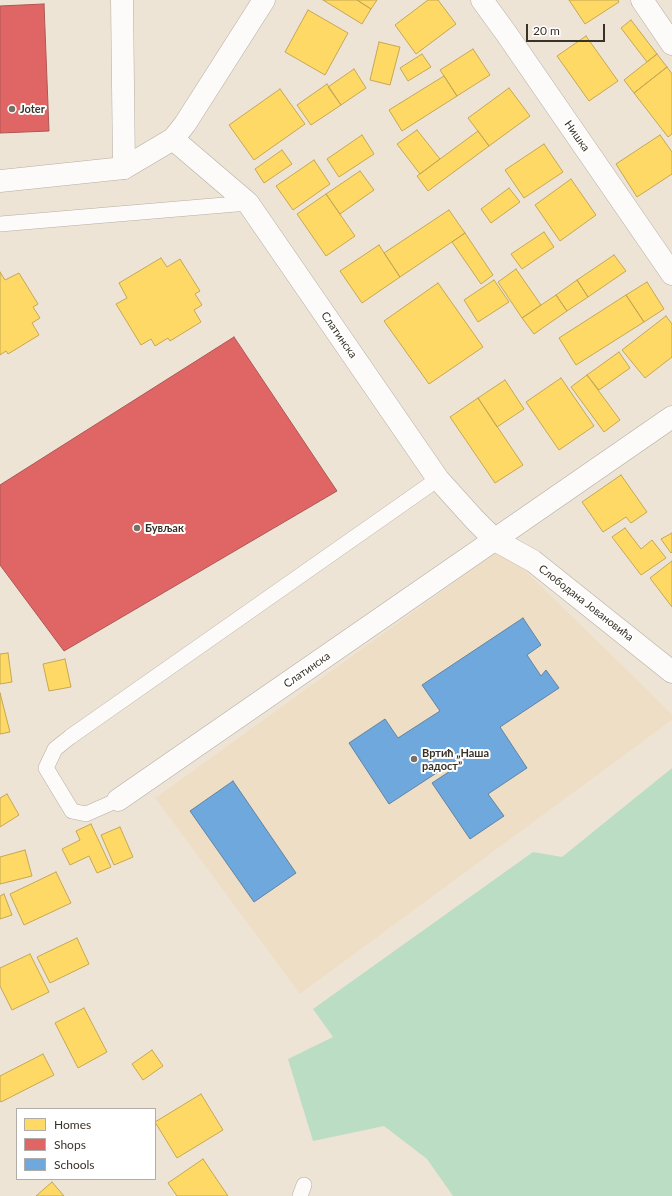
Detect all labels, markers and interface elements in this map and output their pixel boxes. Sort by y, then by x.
scale bar [528,16,607,42]
text: 20 m [533,23,560,38]
place label: Joter [20,102,45,116]
marker: Joter [7,104,17,114]
street label: Нишка [562,118,592,154]
street label: Слатинска [318,309,360,361]
place label: Бувљак [145,521,184,535]
marker: Бувљак [132,523,142,533]
street label: Слободана Јовановића [536,562,636,644]
street label: Слатинска [281,649,333,691]
place label: Вртић „Наша радост” [422,746,489,772]
marker: Вртић „Наша радост” [409,754,419,764]
legend [16,1108,156,1180]
text: Homes [54,1117,91,1132]
text: Shops [54,1137,86,1152]
text: Schools [54,1157,95,1172]

